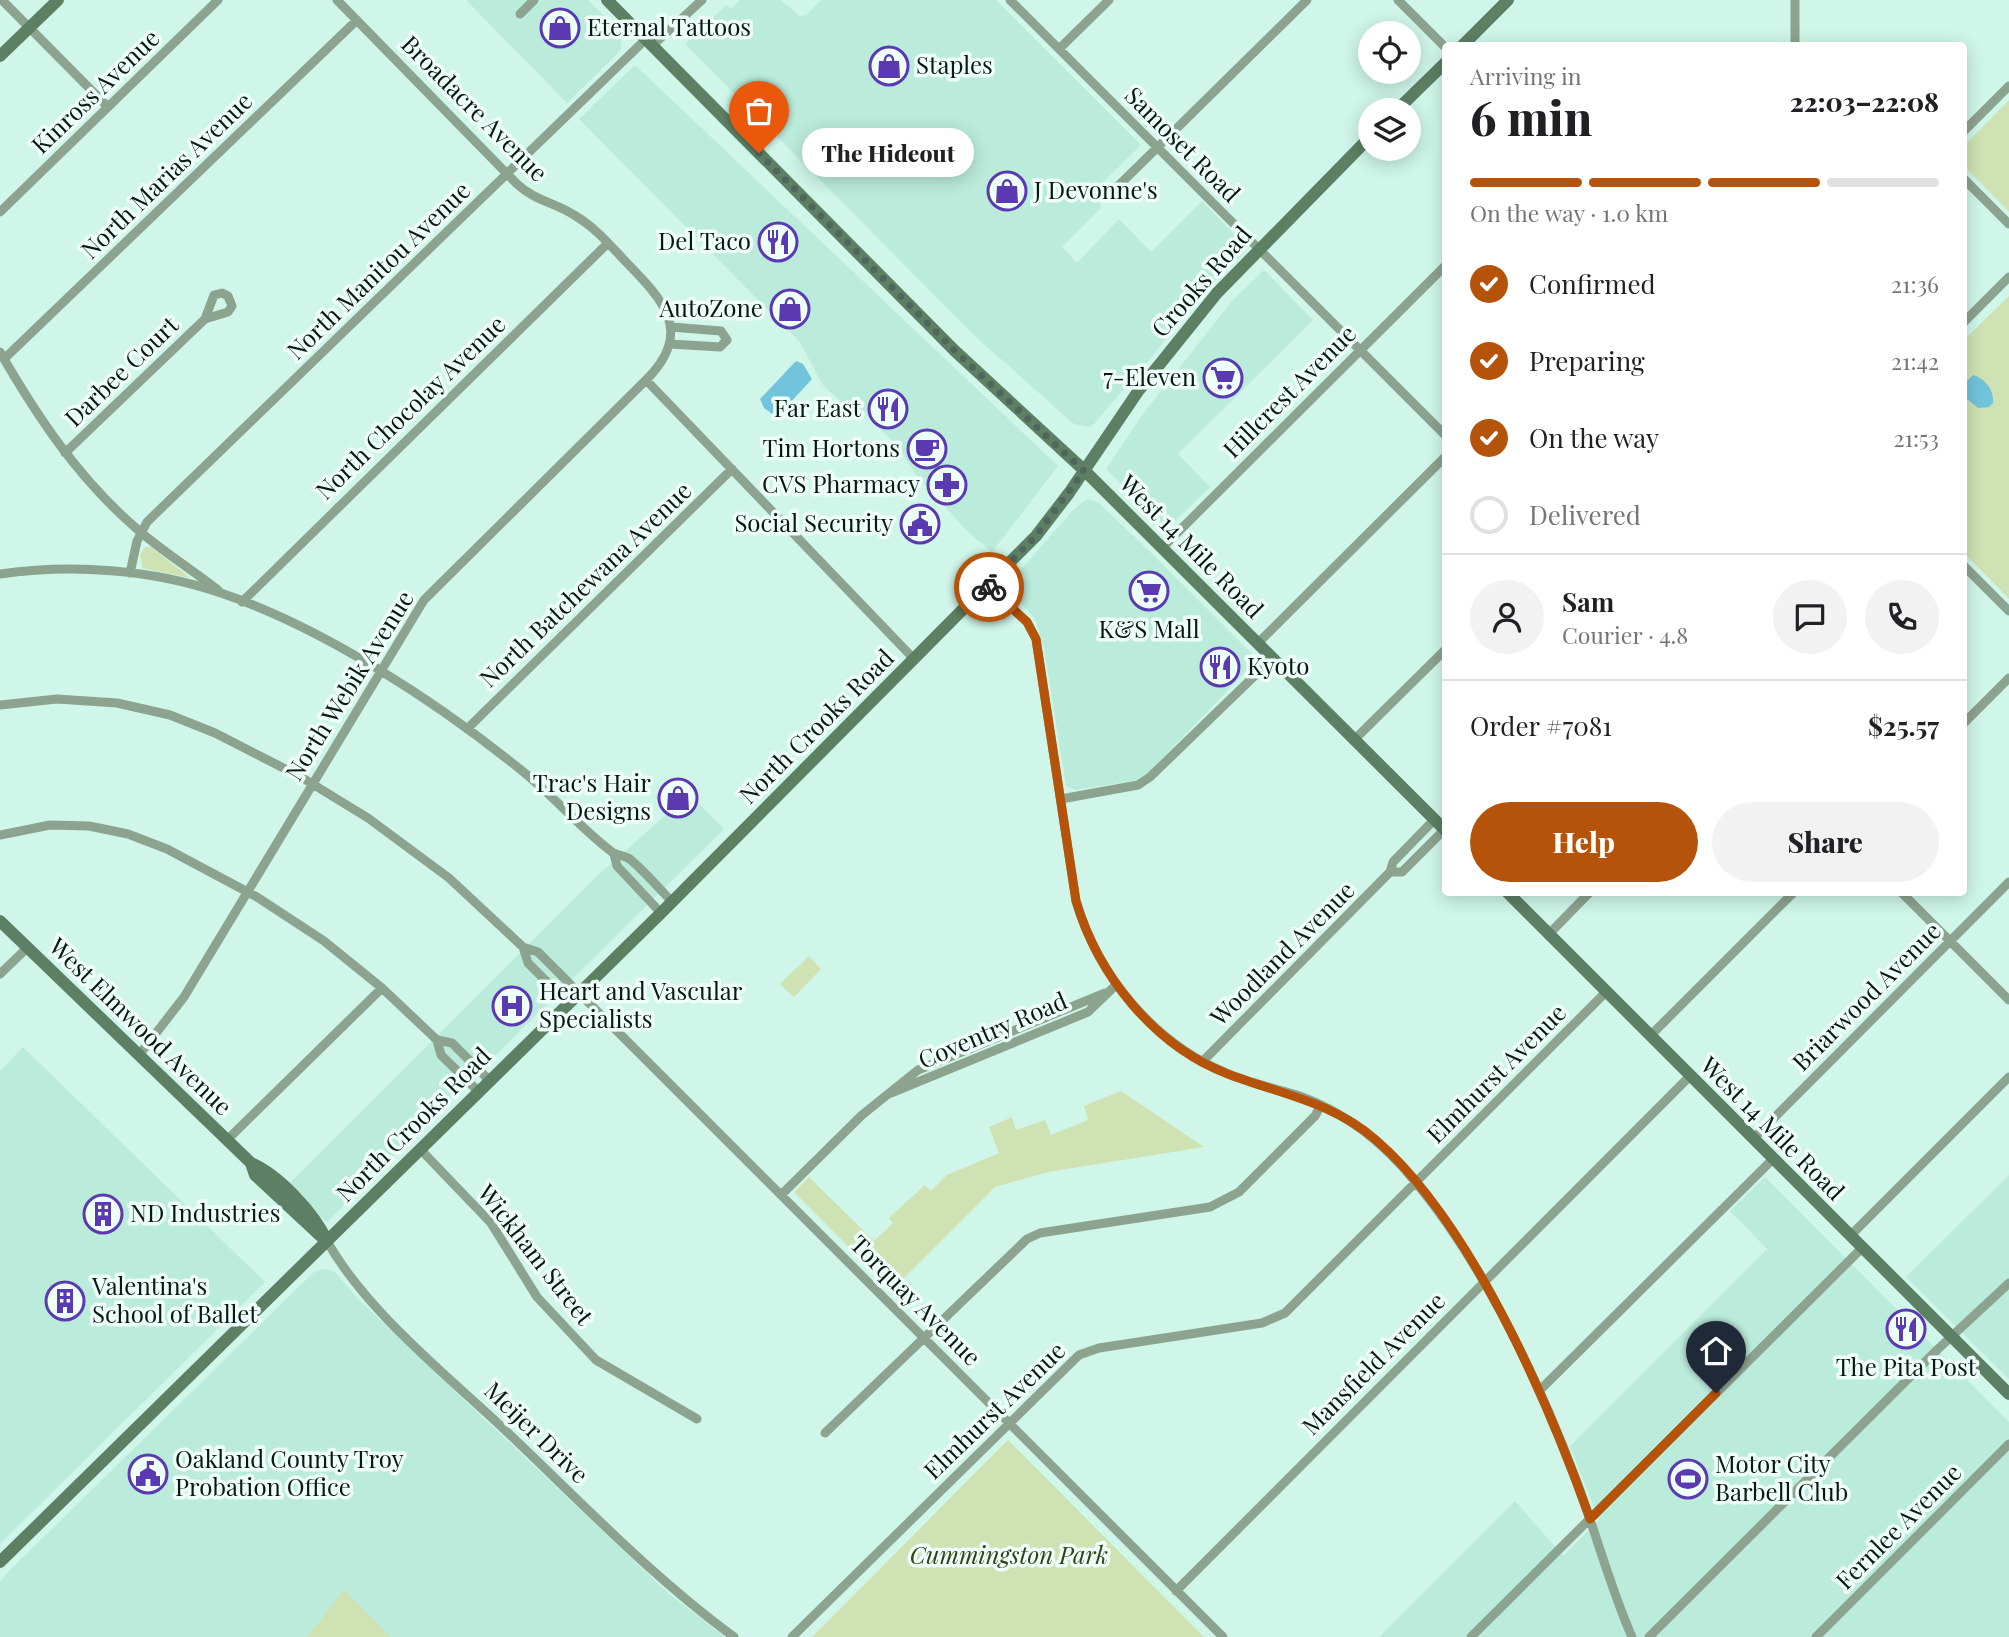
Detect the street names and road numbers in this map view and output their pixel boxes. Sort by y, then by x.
street label: Kinross Avenue [24,21,166,160]
street label: Broadacre Avenue [395,28,555,188]
street label: Samoset Road [1119,79,1248,208]
street label: North Marias Avenue [73,84,258,265]
street label: North Manitou Avenue [279,174,476,365]
street label: Crooks Road [1143,218,1258,343]
street label: Darbee Court [57,308,185,433]
street label: North Chocolay Avenue [308,308,511,506]
street label: Hillcrest Avenue [1215,317,1362,464]
street label: West 14 Mile Road [1113,466,1271,624]
street label: North Batchewana Avenue [472,474,697,693]
street label: North Webik Avenue [277,584,420,786]
street label: North Crooks Road [731,641,900,810]
street label: Woodland Avenue [1202,873,1361,1032]
street label: Briarwood Avenue [1784,914,1947,1077]
street label: West Elmwood Avenue [42,929,240,1121]
street label: Coventry Road [913,983,1072,1075]
street label: Elmhurst Avenue [1419,996,1572,1149]
street label: North Crooks Road [328,1039,497,1208]
street label: West 14 Mile Road [1694,1048,1852,1206]
street label: Wickham Street [471,1176,602,1331]
street label: Torquay Avenue [844,1227,989,1372]
street label: Mansfield Avenue [1294,1284,1451,1441]
street label: Elmhurst Avenue [916,1334,1071,1485]
street label: Meijer Drive [478,1374,596,1489]
street label: Fernlee Avenue [1828,1456,1967,1595]

